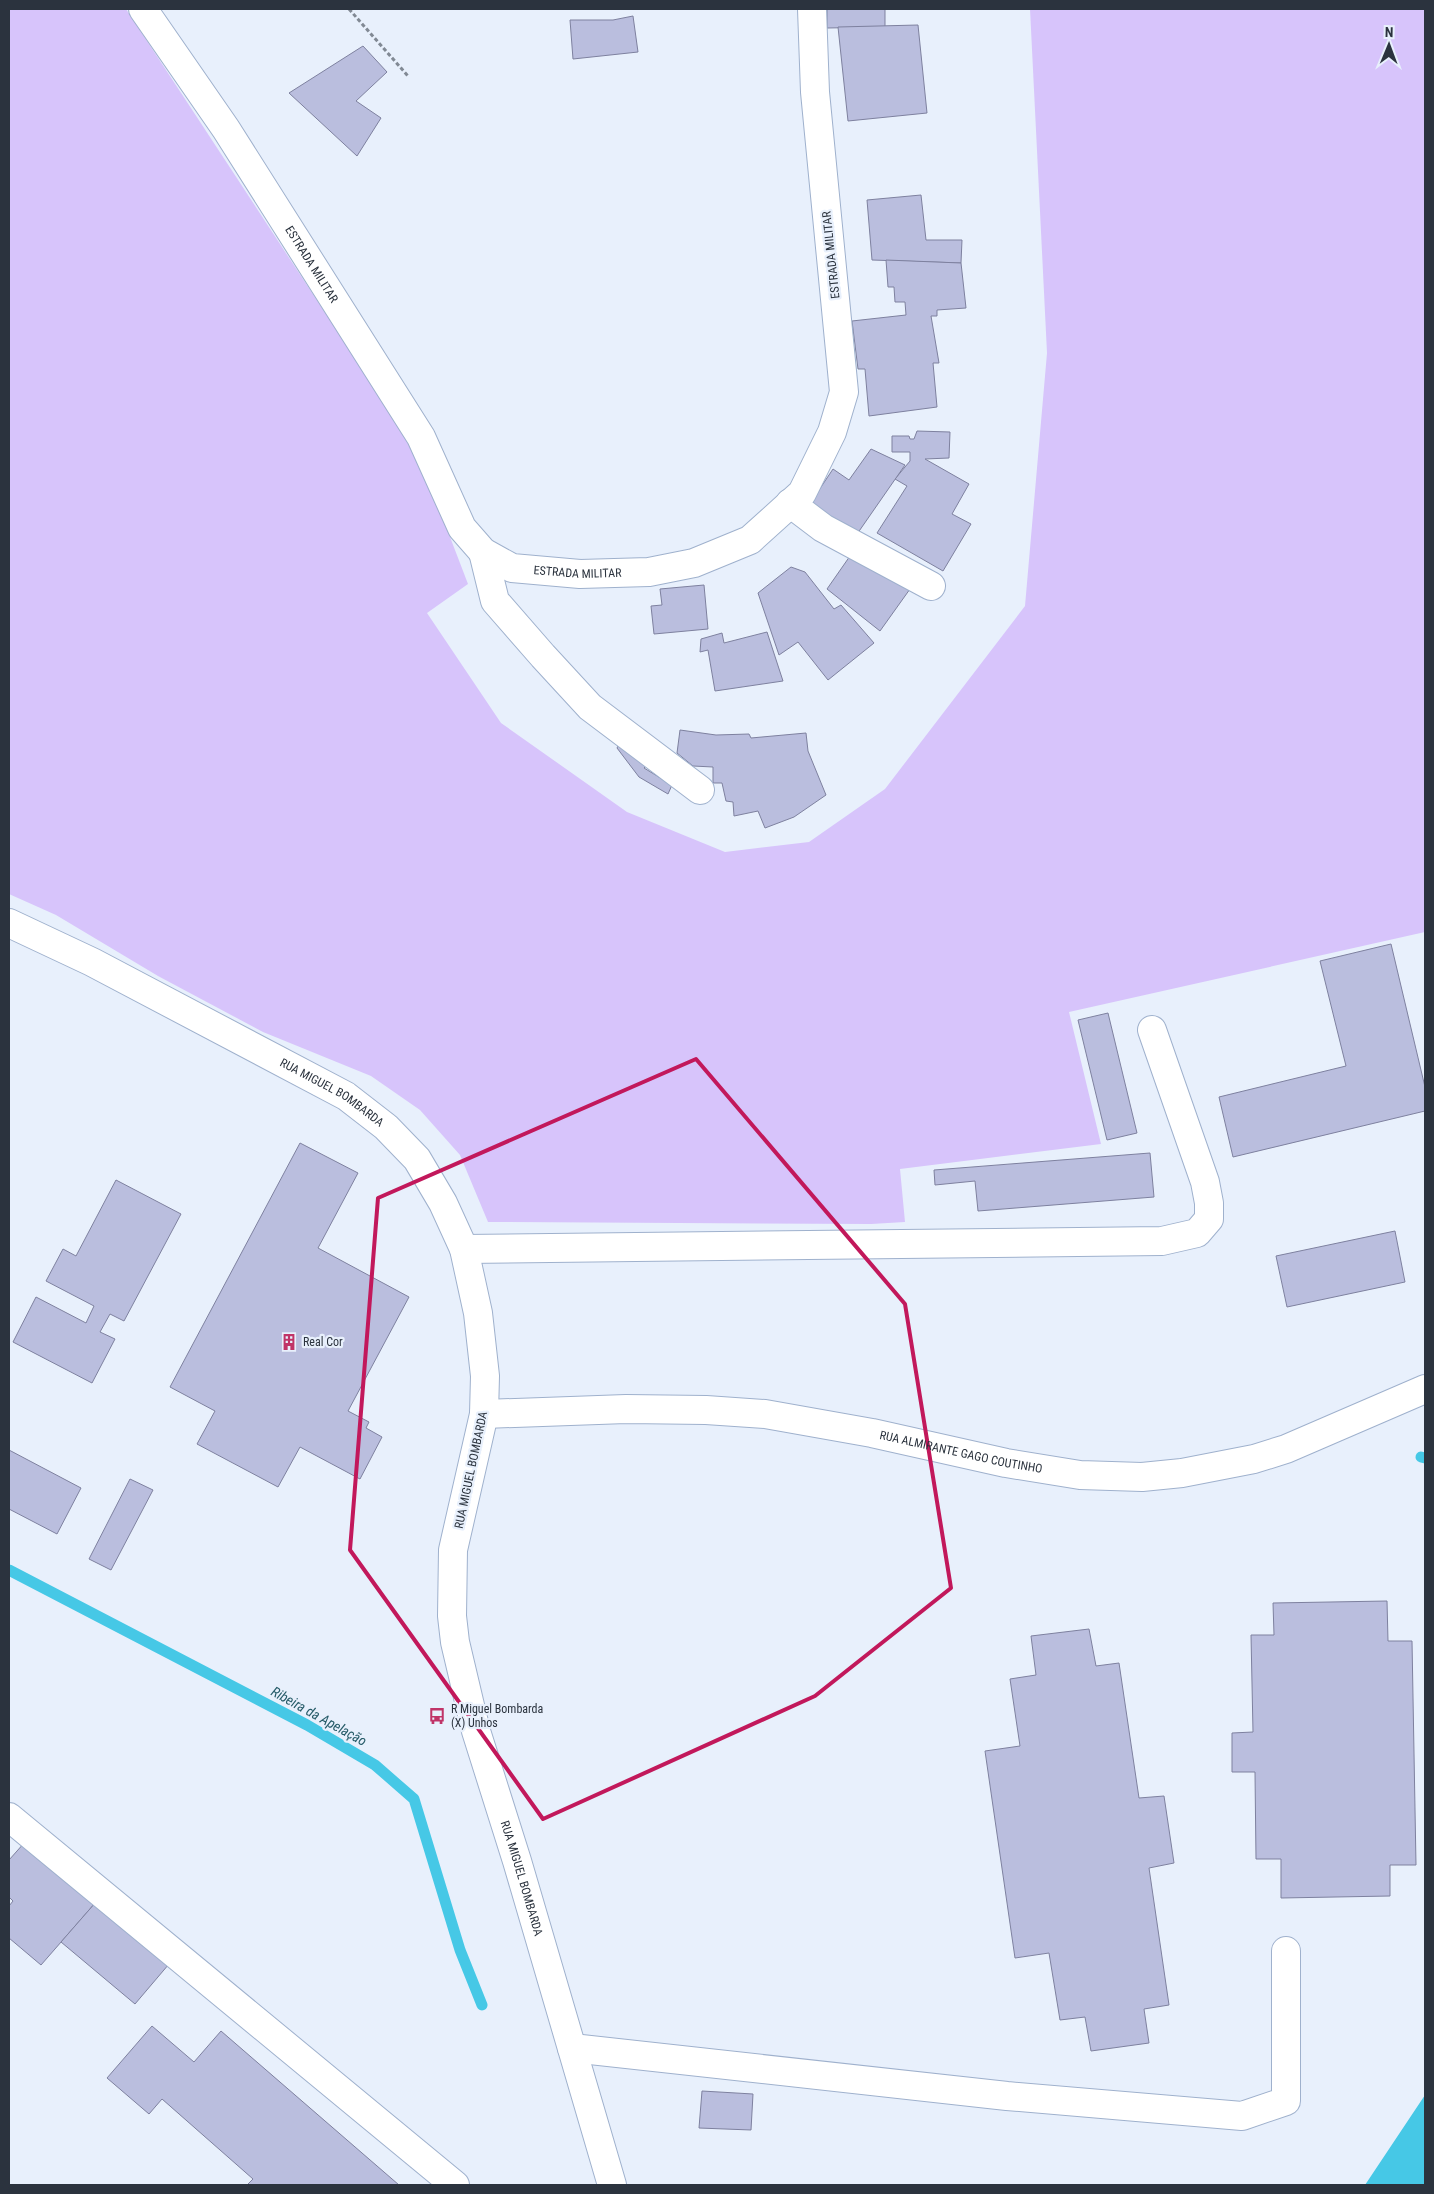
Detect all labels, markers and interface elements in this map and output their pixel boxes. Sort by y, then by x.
north arrow [1364,20,1414,70]
text: N [1385,24,1394,40]
street label: ESTRADA MILITAR [819,210,843,299]
street label: ESTRADA MILITAR [282,223,341,306]
street label: ESTRADA MILITAR [533,563,622,581]
street label: RUA MIGUEL BOMBARDA [278,1055,387,1130]
building icon: Real Cor [279,1332,299,1352]
place label: Real Cor [303,1335,343,1349]
street label: RUA MIGUEL BOMBARDA [452,1410,490,1530]
street label: RUA ALMIRANTE GAGO COUTINHO [878,1428,1043,1476]
water label: Ribeira da Apelação [268,1683,370,1749]
place label: R Miguel Bombarda (X) Unhos [451,1702,544,1730]
bus stop icon: R Miguel Bombarda (X) Unhos [427,1706,447,1726]
street label: RUA MIGUEL BOMBARDA [498,1819,546,1938]

